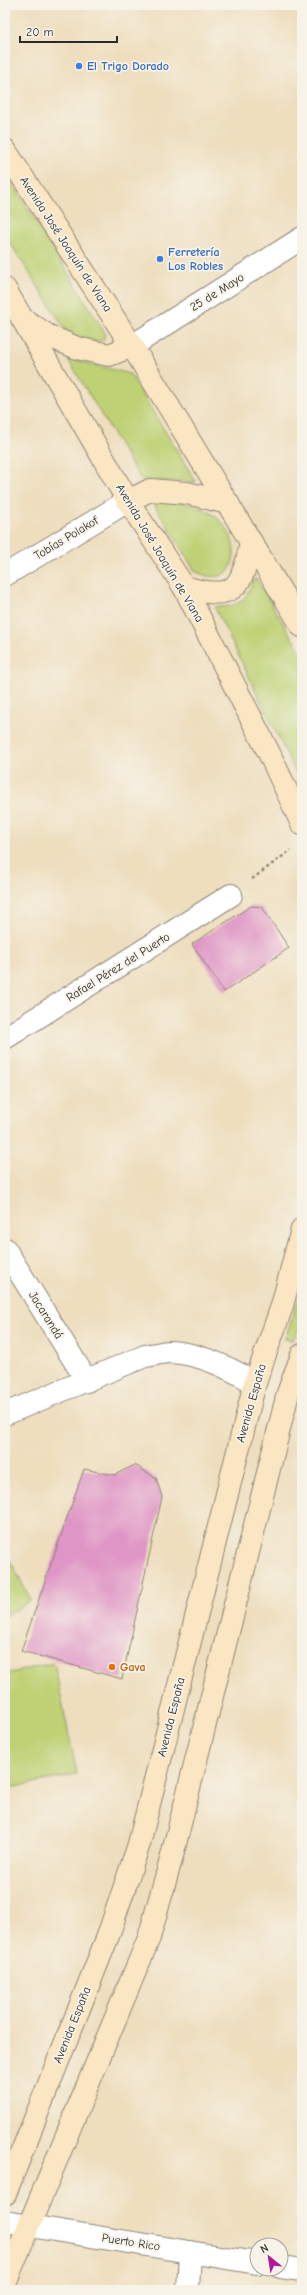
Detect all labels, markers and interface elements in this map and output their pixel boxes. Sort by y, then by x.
scale bar [20,18,117,44]
text: 20 m [26,25,54,39]
place label: El Trigo Dorado [87,59,169,73]
marker: El Trigo Dorado [74,61,84,71]
street label: Avenida José Joaquín de Viana [17,174,115,314]
place label: Ferretería Los Robles [168,245,223,273]
marker: Ferretería Los Robles [155,254,165,264]
street label: 25 de Mayo [187,270,247,314]
street label: Avenida José Joaquín de Viana [113,481,207,625]
street label: Tobías Polakof [31,513,101,563]
street label: Rafael Pérez del Puerto [64,929,172,1005]
street label: Jacarandá [26,1289,66,1341]
street label: Avenida España [233,1362,269,1444]
place label: Gava [120,1660,146,1674]
marker: Gava [107,1662,117,1672]
street label: Avenida España [154,1676,188,1758]
street label: Avenida España [50,1985,94,2065]
street label: Puerto Rico [101,2230,161,2254]
north arrow [249,2237,289,2277]
text: N [258,2241,271,2256]

